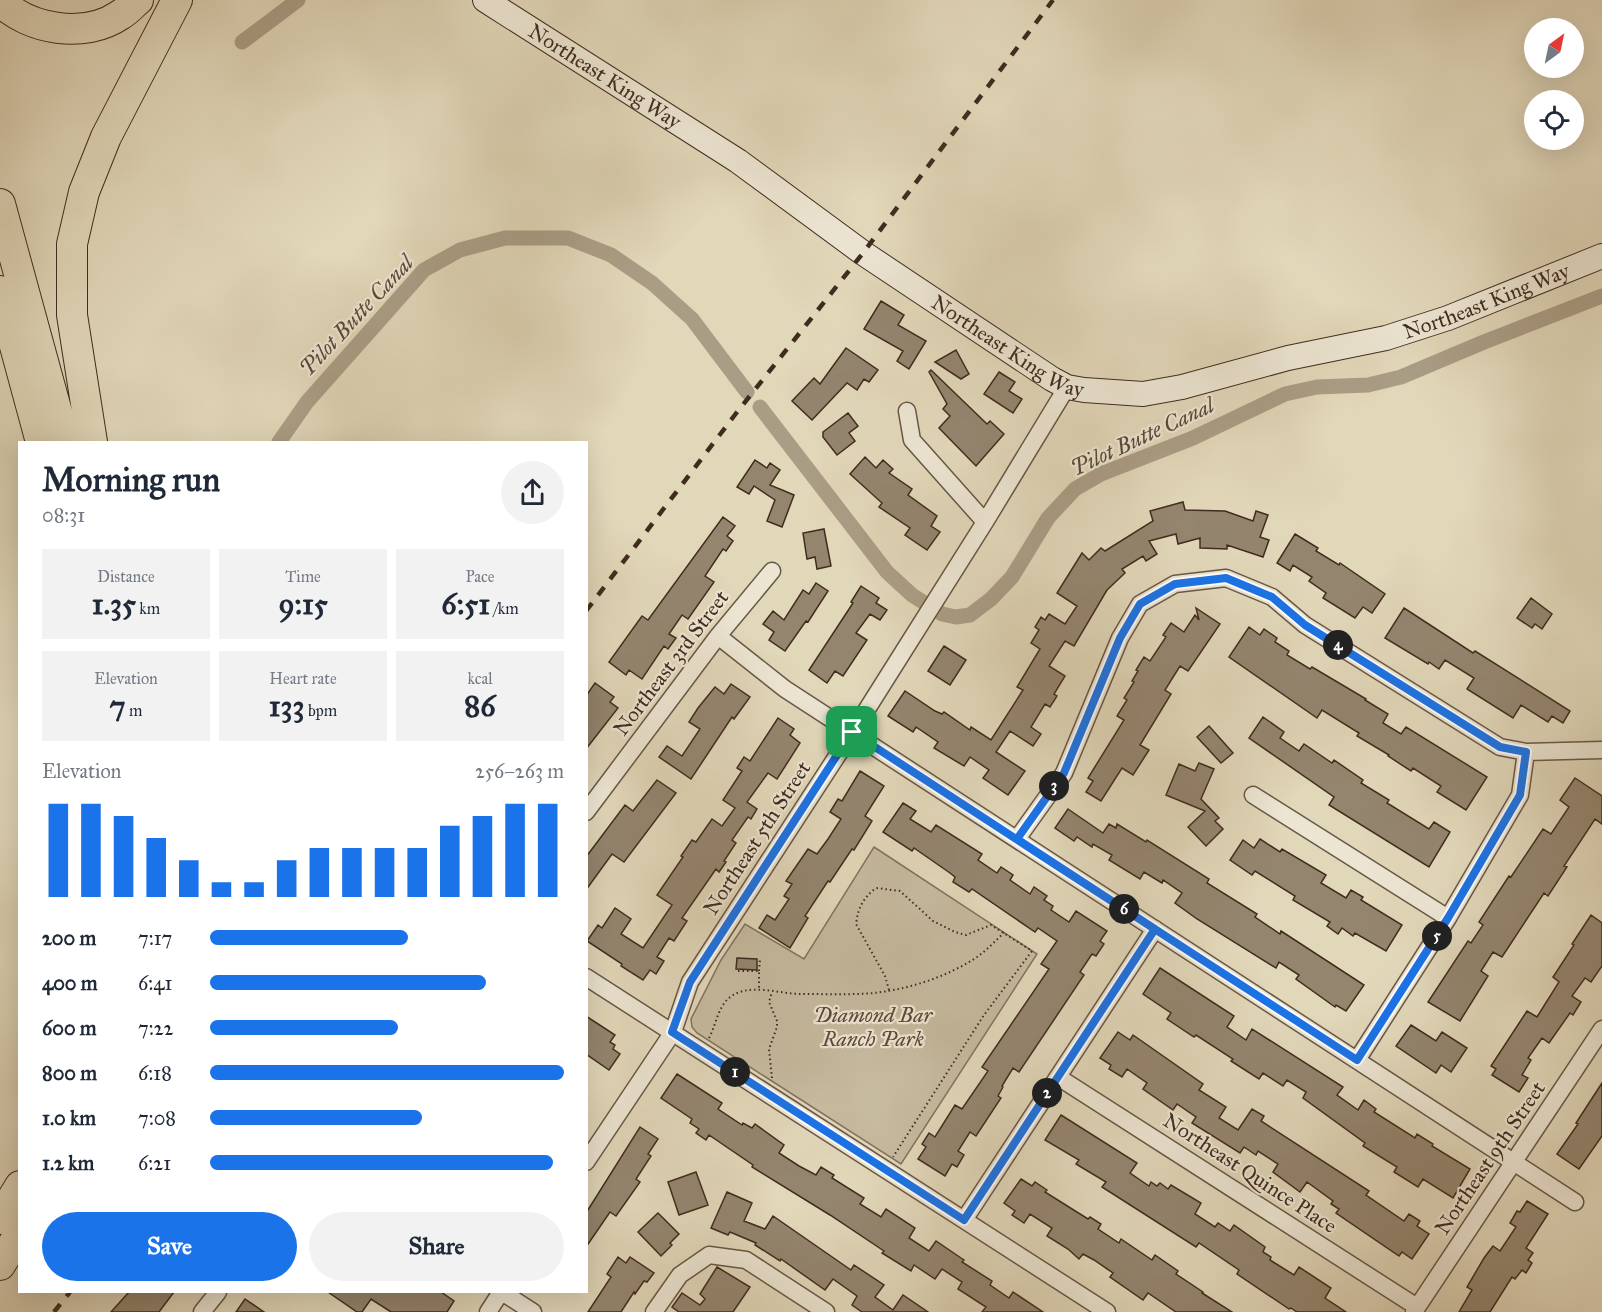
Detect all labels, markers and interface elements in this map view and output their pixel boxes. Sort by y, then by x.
street label: Northeast King Way [524,18,687,135]
north arrow [1524,18,1584,78]
map controls [1524,18,1584,150]
button: locate [1524,90,1584,150]
water label: Pilot Butte Canal [294,248,420,381]
street label: Northeast King Way [1400,257,1574,345]
street label: Northeast King Way [926,289,1087,403]
water label: Pilot Butte Canal [1066,391,1220,481]
text: Morning run [42,460,220,500]
button: share [501,461,564,524]
text: 08:31 [42,503,85,527]
text: Distance [97,567,155,586]
text: Time [285,567,321,586]
text: Pace [465,567,495,586]
street label: Northeast 3rd Street [608,585,735,741]
text: 1.35 [92,586,136,622]
text: 9:15 [278,586,328,622]
text: 6:51 [441,586,490,622]
text: km [136,599,160,618]
text: /km [490,599,519,618]
pin: 4 [1323,630,1353,660]
text: 4 [1334,635,1342,654]
text: Elevation [94,669,158,688]
text: Heart rate [269,669,337,688]
text: kcal [467,669,493,688]
text: 7 [110,688,126,724]
text: 133 [269,688,305,724]
text: 86 [464,688,496,724]
text: m [126,701,142,720]
text: bpm [305,701,337,720]
pin [826,706,877,757]
icon: arrive [835,715,868,748]
street label: Northeast 5th Street [698,756,817,920]
text: Elevation [42,759,121,783]
text: 256–263 m [475,759,564,783]
pin: 3 [1039,771,1069,801]
text: 3 [1051,776,1057,795]
pin: 6 [1109,894,1139,924]
text: 6 [1120,899,1128,918]
pin: 5 [1422,921,1452,951]
text: 200 m [42,926,96,950]
text: 7:17 [138,926,172,950]
text: 5 [1433,926,1441,945]
text: 400 m [42,971,98,995]
text: 6:41 [138,971,172,995]
park label: Diamond Bar Ranch Park [814,1002,933,1052]
text: 600 m [42,1016,97,1040]
text: 7:22 [138,1016,173,1040]
pin: 1 [720,1057,750,1087]
text: 800 m [42,1061,97,1085]
text: 6:18 [138,1061,172,1085]
text: 1 [732,1062,738,1081]
street label: Northeast 9th Street [1429,1076,1551,1240]
pin: 2 [1032,1078,1062,1108]
text: 2 [1043,1083,1051,1102]
text: 1.0 km [42,1106,96,1130]
text: 7:08 [138,1106,176,1130]
street label: Northeast Quince Place [1158,1107,1342,1239]
text: 1.2 km [42,1151,94,1175]
text: 6:21 [138,1151,171,1175]
button: Save [42,1212,297,1281]
button: Share [309,1212,564,1281]

